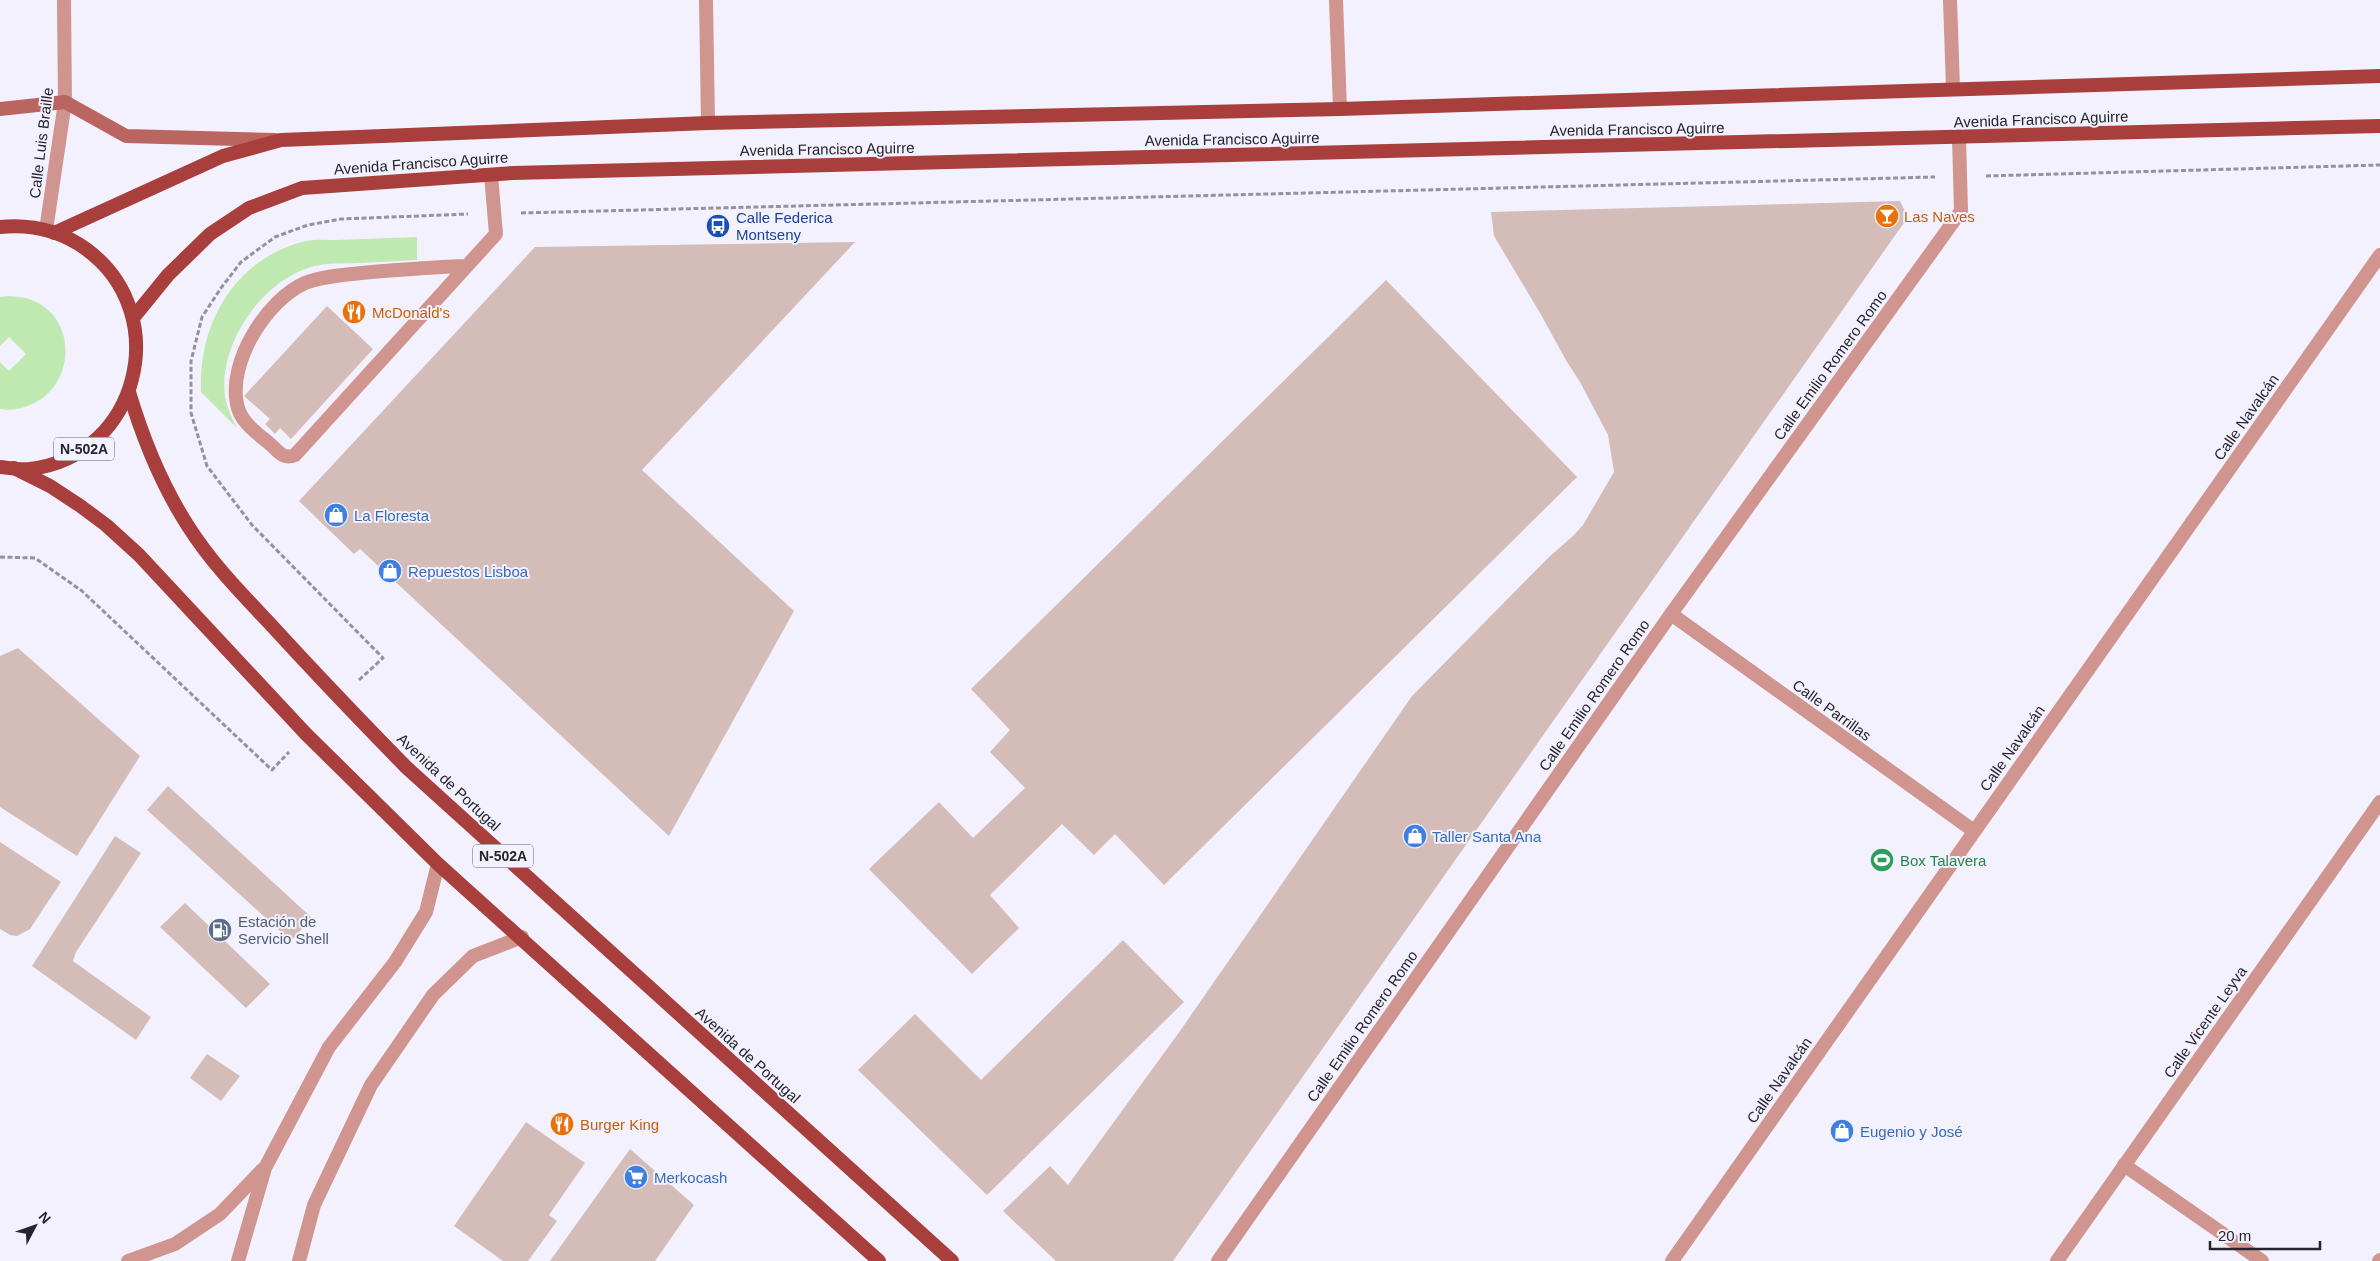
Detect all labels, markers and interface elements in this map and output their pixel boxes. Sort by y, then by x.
street label: Calle Luis Braille [26,87,56,199]
street label: Avenida Francisco Aguirre [1953,107,2129,131]
street label: Avenida Francisco Aguirre [1549,119,1725,139]
street label: Avenida Francisco Aguirre [1144,129,1320,149]
street label: Avenida Francisco Aguirre [739,139,915,159]
street label: Avenida Francisco Aguirre [333,148,509,178]
bar icon: Las Naves [1874,203,1900,229]
place label: Las Naves [1904,208,1975,225]
place label: Calle Federica Montseny [736,209,833,243]
bus stop icon: Calle Federica Montseny [705,213,731,239]
street label: Calle Emilio Romero Romo [1770,287,1890,443]
restaurant icon: McDonald's [341,299,367,325]
place label: McDonald's [372,304,450,321]
street label: Calle Navalcán [2210,371,2282,463]
road number: N-502A [54,438,114,460]
shop icon: La Floresta [323,502,349,528]
place label: La Floresta [354,507,430,524]
shop icon: Repuestos Lisboa [377,558,403,584]
place label: Repuestos Lisboa [408,563,529,580]
street label: Calle Emilio Romero Romo [1535,616,1653,774]
street label: Calle Parrillas [1790,676,1874,744]
street label: Calle Navalcán [1976,702,2048,794]
street label: Avenida de Portugal [394,730,504,834]
shop icon: Taller Santa Ana [1402,823,1428,849]
place label: Taller Santa Ana [1432,828,1542,845]
road number: N-502A [473,844,533,868]
sports icon: Box Talavera [1869,847,1895,873]
place label: Box Talavera [1900,852,1987,869]
place label: Estación de Servicio Shell [238,913,329,947]
fuel station icon: Estación de Servicio Shell [207,917,233,943]
street label: Calle Emilio Romero Romo [1303,947,1421,1105]
street label: Calle Vicente Leyva [2160,962,2250,1081]
street label: Avenida de Portugal [692,1004,804,1106]
street label: Calle Navalcán [1743,1034,1815,1126]
restaurant icon: Burger King [549,1111,575,1137]
place label: Burger King [580,1116,659,1133]
shop icon: Eugenio y José [1829,1118,1855,1144]
place label: Eugenio y José [1860,1123,1963,1140]
supermarket icon: Merkocash [623,1164,649,1190]
place label: Merkocash [654,1169,727,1186]
north arrow [10,1201,60,1251]
text: N [35,1208,54,1227]
scale bar [2210,1218,2320,1250]
text: 20 m [2218,1227,2251,1244]

